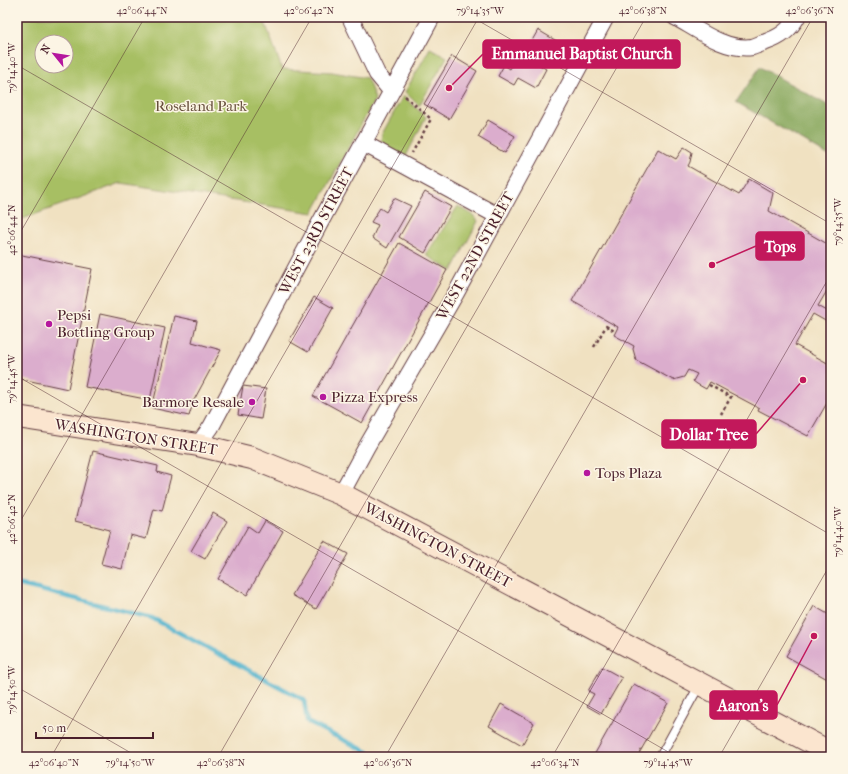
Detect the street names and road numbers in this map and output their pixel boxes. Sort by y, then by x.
street label: WEST 23RD STREET [274,164,358,299]
street label: WEST 22ND STREET [432,188,518,324]
street label: WASHINGTON STREET [52,415,219,459]
street label: WASHINGTON STREET [360,498,516,592]

